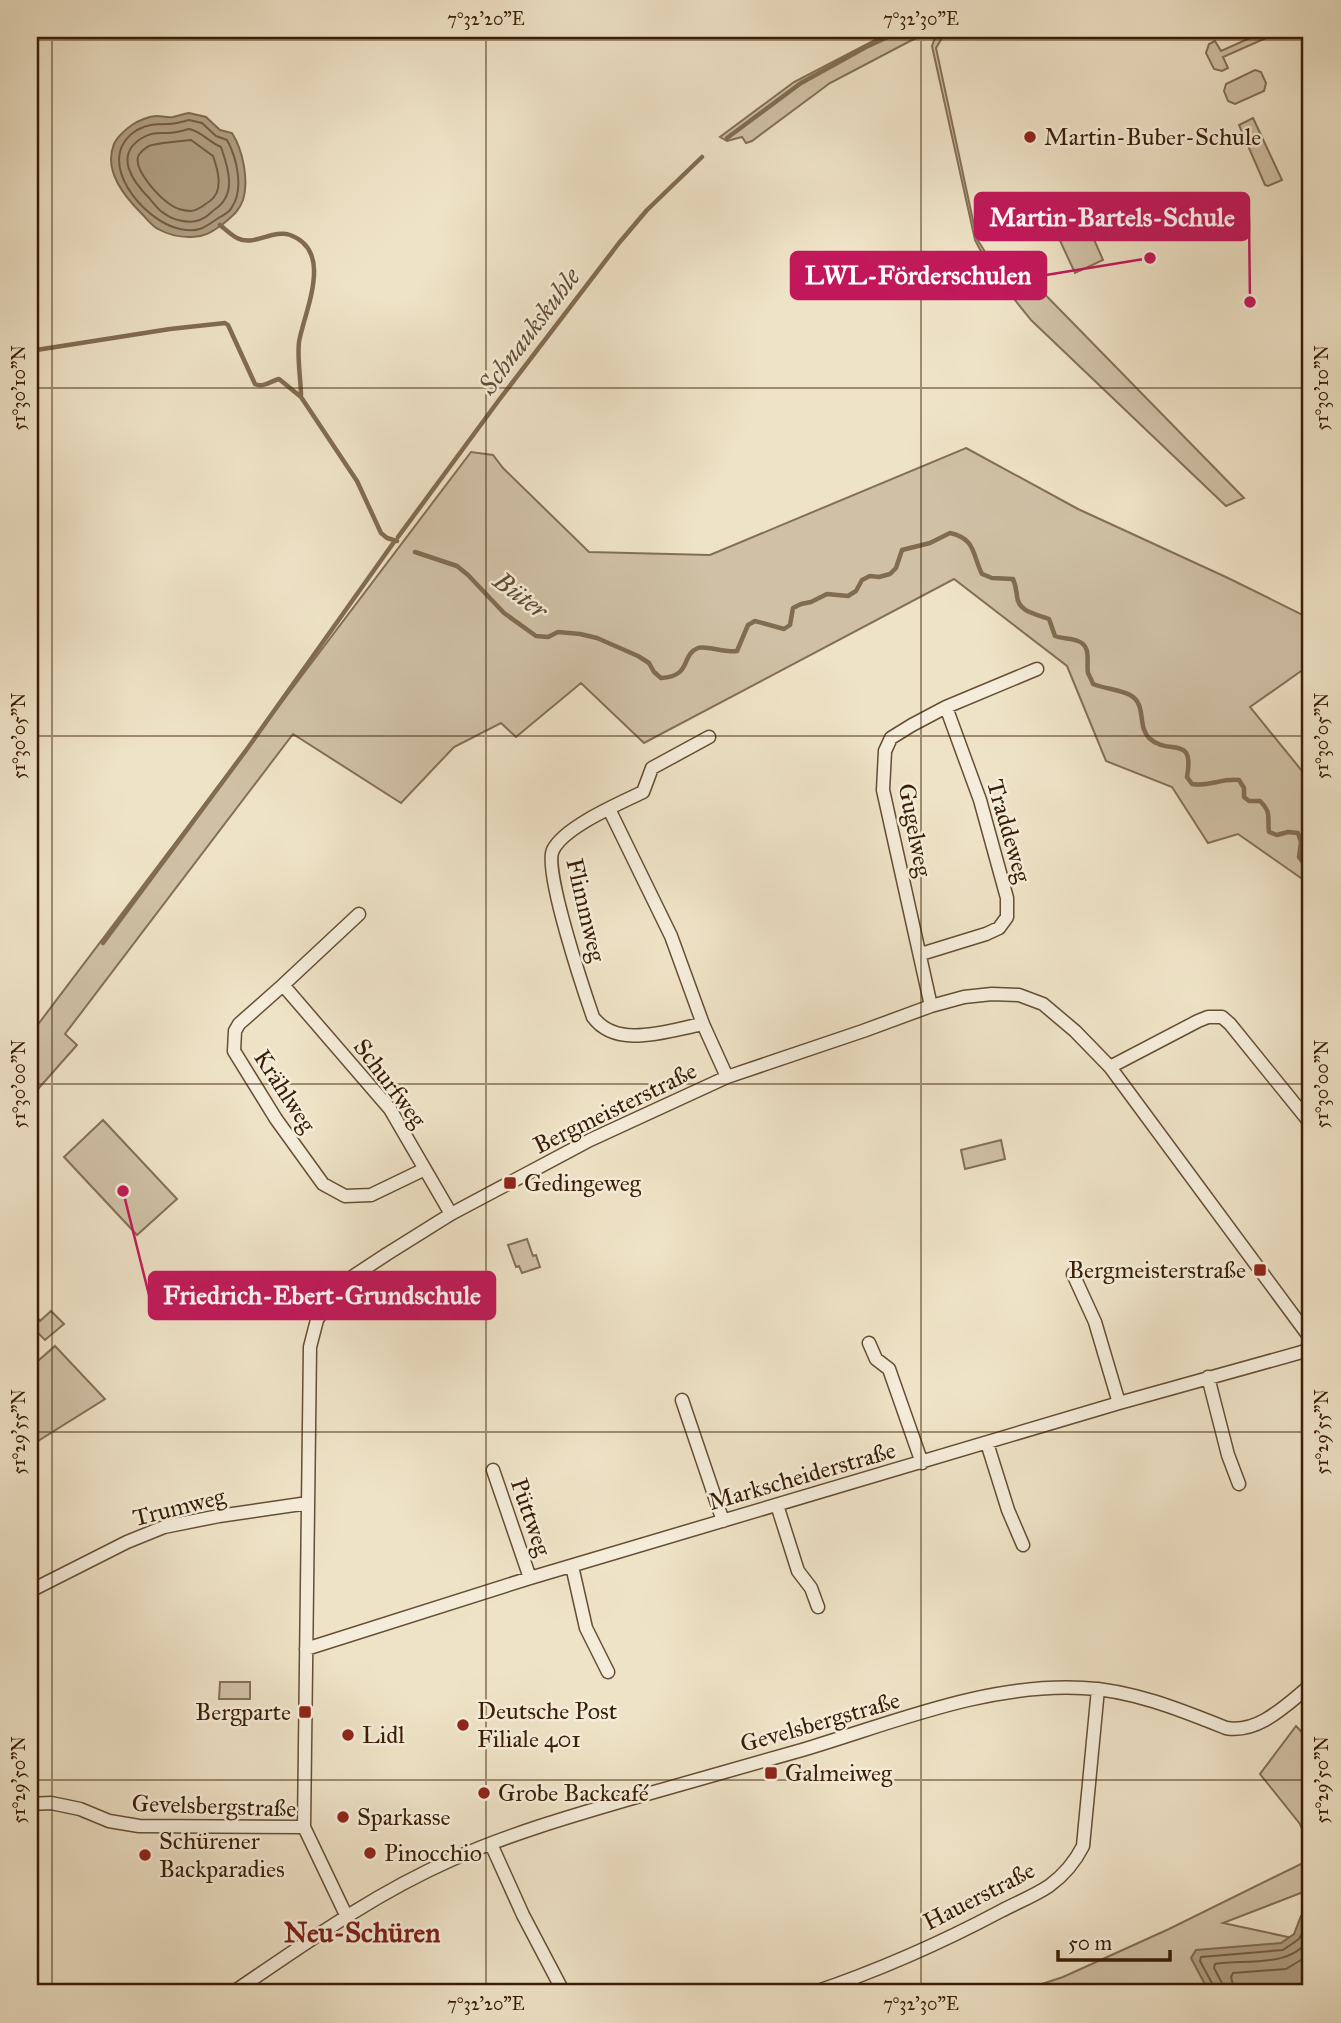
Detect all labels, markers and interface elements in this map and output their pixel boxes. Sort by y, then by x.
text: 7°32'20"E [447,8,525,30]
text: 7°32'30"E [883,8,959,30]
place label: Martin-Buber-Schule [1044,122,1261,152]
marker: Martin-Buber-Schule [1022,129,1038,145]
callout: Martin-Bartels-Schule [975,193,1249,240]
text: Martin-Bartels-Schule [989,201,1235,233]
callout: LWL-Förderschulen [791,252,1046,299]
text: LWL-Förderschulen [805,259,1031,291]
water label: Schnaukskuhle [471,261,588,401]
text: 51°30'10"N [8,345,30,431]
text: 51°30'10"N [1311,345,1333,431]
water label: Büter [487,564,555,626]
text: 51°30'05"N [8,693,30,779]
text: 51°30'05"N [1311,693,1333,779]
street label: Traddeweg [980,776,1038,887]
street label: Gugelweg [891,781,939,880]
street label: Flimmweg [560,855,613,966]
street label: Schurfweg [347,1033,434,1134]
text: 51°30'00"N [8,1040,30,1128]
text: 51°30'00"N [1311,1040,1333,1128]
street label: Krählweg [247,1044,323,1139]
street label: Bergmeisterstraße [529,1056,701,1160]
place label: Gedingeweg [524,1168,642,1198]
marker: Gedingeweg [502,1175,518,1191]
place label: Bergmeisterstraße [1068,1255,1246,1285]
marker: Bergmeisterstraße [1252,1262,1268,1278]
callout: Friedrich-Ebert-Grundschule [149,1272,495,1319]
text: Friedrich-Ebert-Grundschule [163,1279,481,1311]
text: 51°29'55"N [8,1389,30,1475]
text: 51°29'55"N [1311,1389,1333,1475]
street label: Markscheiderstraße [705,1435,899,1517]
street label: Püttweg [504,1474,559,1561]
street label: Trumweg [130,1481,229,1533]
street label: Gevelsbergstraße [737,1685,903,1759]
place label: Deutsche Post Filiale 401 [477,1696,618,1754]
place label: Bergparte [195,1697,291,1727]
marker: Bergparte [297,1704,313,1720]
marker: Deutsche Post Filiale 401 [455,1717,471,1733]
place label: Lidl [362,1720,405,1750]
marker: Lidl [340,1727,356,1743]
text: 51°29'50"N [8,1736,30,1824]
text: 51°29'50"N [1311,1736,1333,1824]
place label: Galmeiweg [785,1758,893,1788]
marker: Galmeiweg [763,1765,779,1781]
place label: Grobe Backcafé [498,1778,649,1808]
marker: Grobe Backcafé [476,1785,492,1801]
street label: Gevelsbergstraße [131,1788,297,1824]
place label: Sparkasse [357,1802,451,1832]
marker: Sparkasse [335,1809,351,1825]
place label: Schürener Backparadies [159,1826,285,1884]
place label: Pinocchio [384,1838,482,1868]
marker: Pinocchio [362,1845,378,1861]
marker: Schürener Backparadies [137,1847,153,1863]
street label: Hauerstraße [918,1855,1040,1937]
district label: Neu-Schüren [284,1915,440,1950]
scale bar [1058,1918,1170,1962]
text: 50 m [1068,1930,1113,1956]
text: 7°32'20"E [447,1993,525,2015]
text: 7°32'30"E [883,1993,959,2015]

